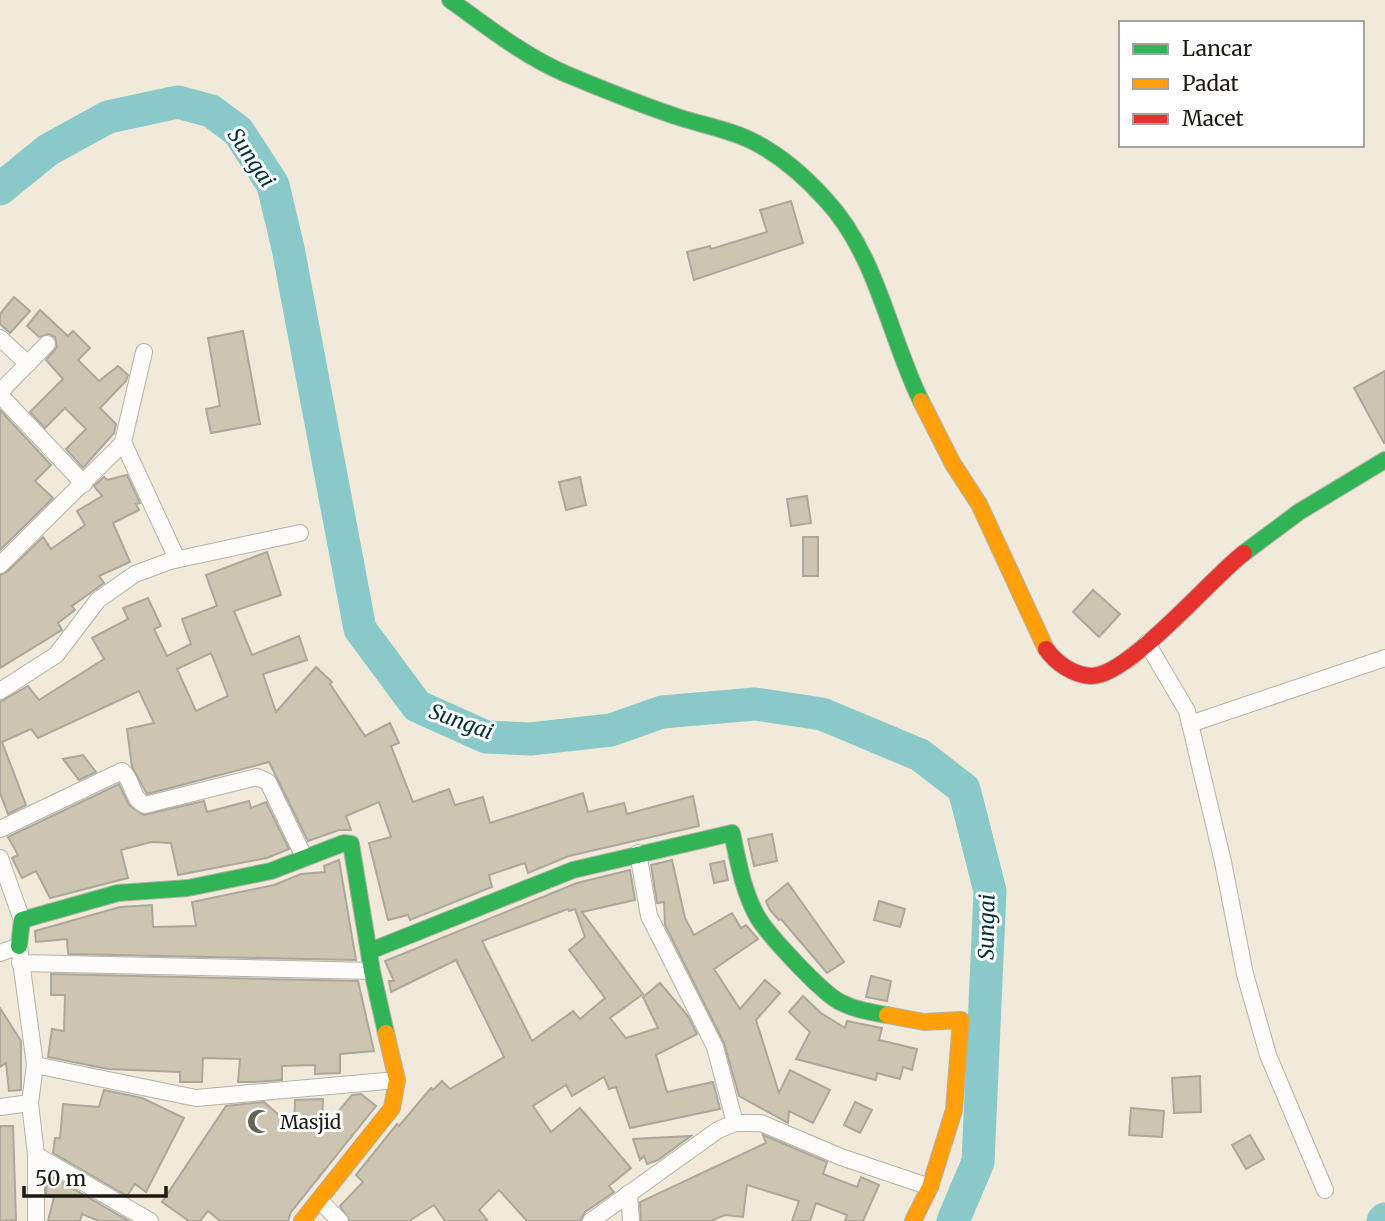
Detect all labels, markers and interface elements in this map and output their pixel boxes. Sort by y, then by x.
legend [1119,21,1364,147]
text: Lancar [1182,35,1252,62]
text: Padat [1182,70,1239,97]
text: Macet [1182,105,1244,132]
water label: Sungai [222,123,281,193]
water label: Sungai [426,698,497,745]
water label: Sungai [972,894,1001,960]
mosque icon: Masjid [246,1108,274,1136]
place label: Masjid [280,1110,341,1134]
scale bar [24,1154,166,1198]
text: 50 m [35,1165,86,1192]

